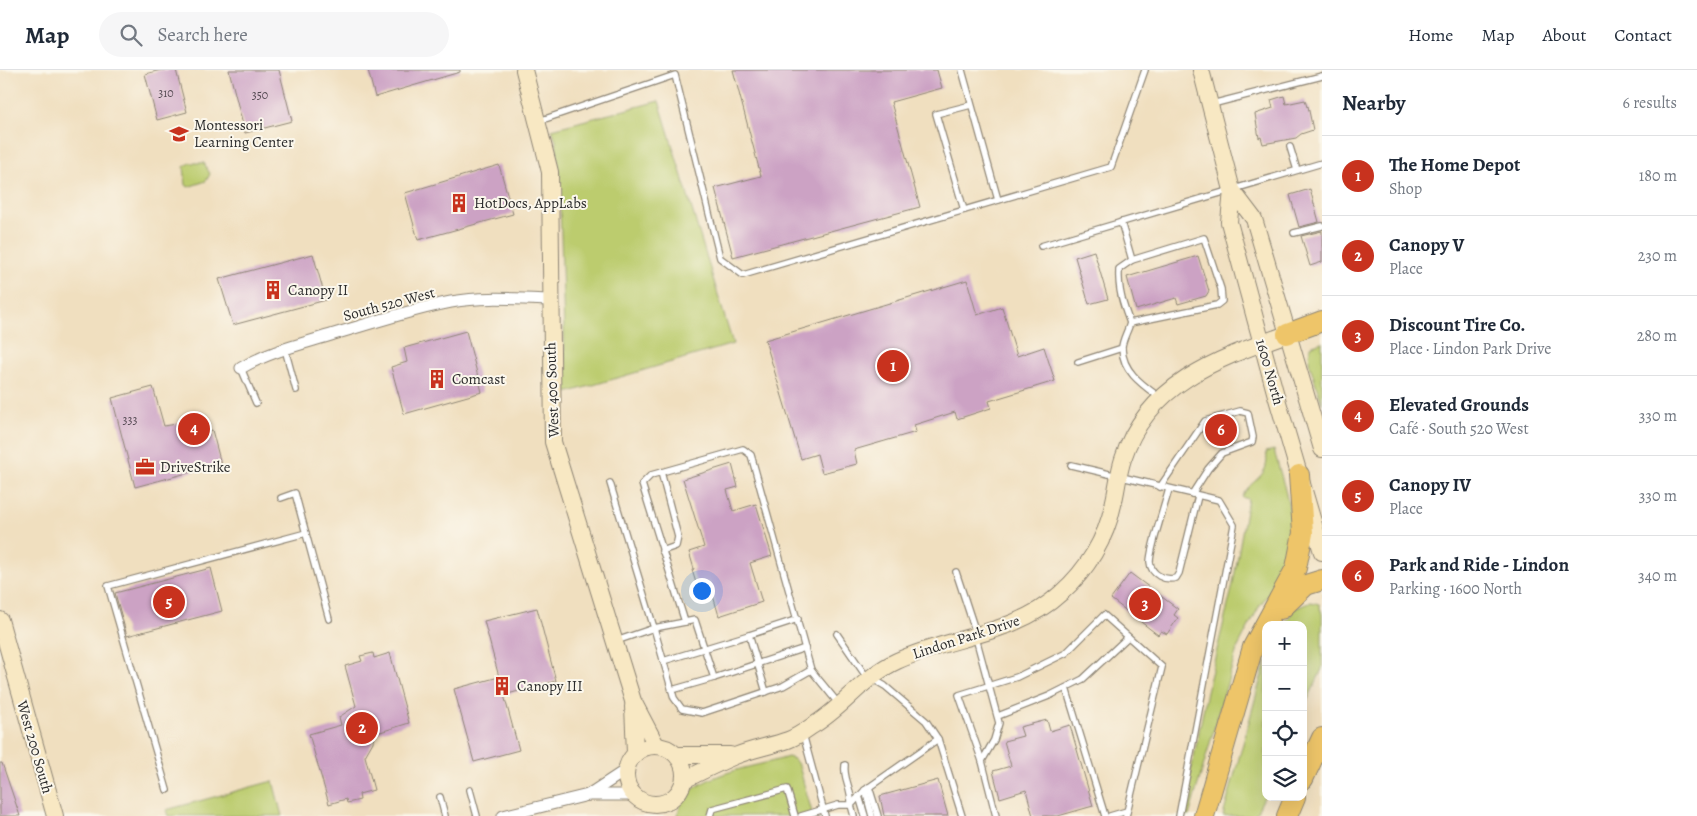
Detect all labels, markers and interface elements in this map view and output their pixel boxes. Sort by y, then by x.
search box [99,12,449,57]
text: Map [25,19,69,51]
icon: search [117,21,145,49]
text: Search here [157,22,248,48]
text: Home [1408,23,1453,47]
text: Map [1481,23,1514,47]
text: About [1542,23,1586,47]
text: Contact [1614,23,1672,47]
house number: 310 [158,85,174,101]
house number: 350 [252,87,268,103]
text: Nearby [1342,89,1405,117]
text: 6 results [1623,92,1677,114]
place label: Montessori Learning Center [194,115,294,152]
school or university icon: Montessori Learning Center [168,123,190,145]
text: The Home Depot [1389,152,1520,178]
text: 1 [1355,165,1361,187]
text: 180 m [1639,165,1677,187]
text: Shop [1389,178,1422,200]
building icon: HotDocs, AppLabs [448,192,470,214]
place label: HotDocs, AppLabs [474,193,587,213]
text: Canopy V [1389,232,1464,258]
text: 2 [1354,245,1362,267]
text: 230 m [1638,245,1677,267]
text: Place [1389,258,1423,280]
building icon: Canopy II [262,279,284,301]
place label: Canopy II [288,280,348,300]
street label: South 520 West [341,282,437,326]
text: Discount Tire Co. [1389,312,1525,338]
text: 3 [1355,325,1361,347]
text: 280 m [1637,325,1677,347]
street label: 1600 North [1251,337,1289,407]
text: Place · Lindon Park Drive [1389,338,1551,360]
street label: West 400 South [540,342,564,439]
pin: 1 [877,347,909,385]
building icon: Comcast [426,368,448,390]
place label: Comcast [452,369,505,389]
text: Elevated Grounds [1389,392,1529,418]
text: 4 [1354,405,1362,427]
text: 330 m [1639,405,1677,427]
pin: 4 [178,410,210,448]
pin: 6 [1205,411,1237,449]
house number: 333 [123,412,137,428]
text: Café · South 520 West [1389,418,1529,440]
office icon: DriveStrike [134,456,156,478]
place label: DriveStrike [160,457,231,477]
text: Canopy IV [1389,472,1471,498]
text: 5 [1355,485,1361,507]
text: 330 m [1639,485,1677,507]
text: Place [1389,498,1423,520]
text: Park and Ride - Lindon [1389,552,1569,578]
text: 6 [1354,565,1362,587]
text: 340 m [1638,565,1677,587]
your location [689,578,715,604]
text: Parking · 1600 North [1389,578,1522,600]
pin: 5 [153,583,185,621]
pin: 3 [1129,585,1161,623]
street label: Lindon Park Drive [910,610,1022,664]
map controls [1262,621,1307,801]
button: + [1262,621,1307,666]
button: − [1262,666,1307,711]
building icon: Canopy III [491,675,513,697]
place label: Canopy III [517,676,583,696]
street label: West 200 South [12,697,58,796]
pin: 2 [346,709,378,747]
button: locate [1262,711,1307,756]
button: layers [1262,756,1307,801]

